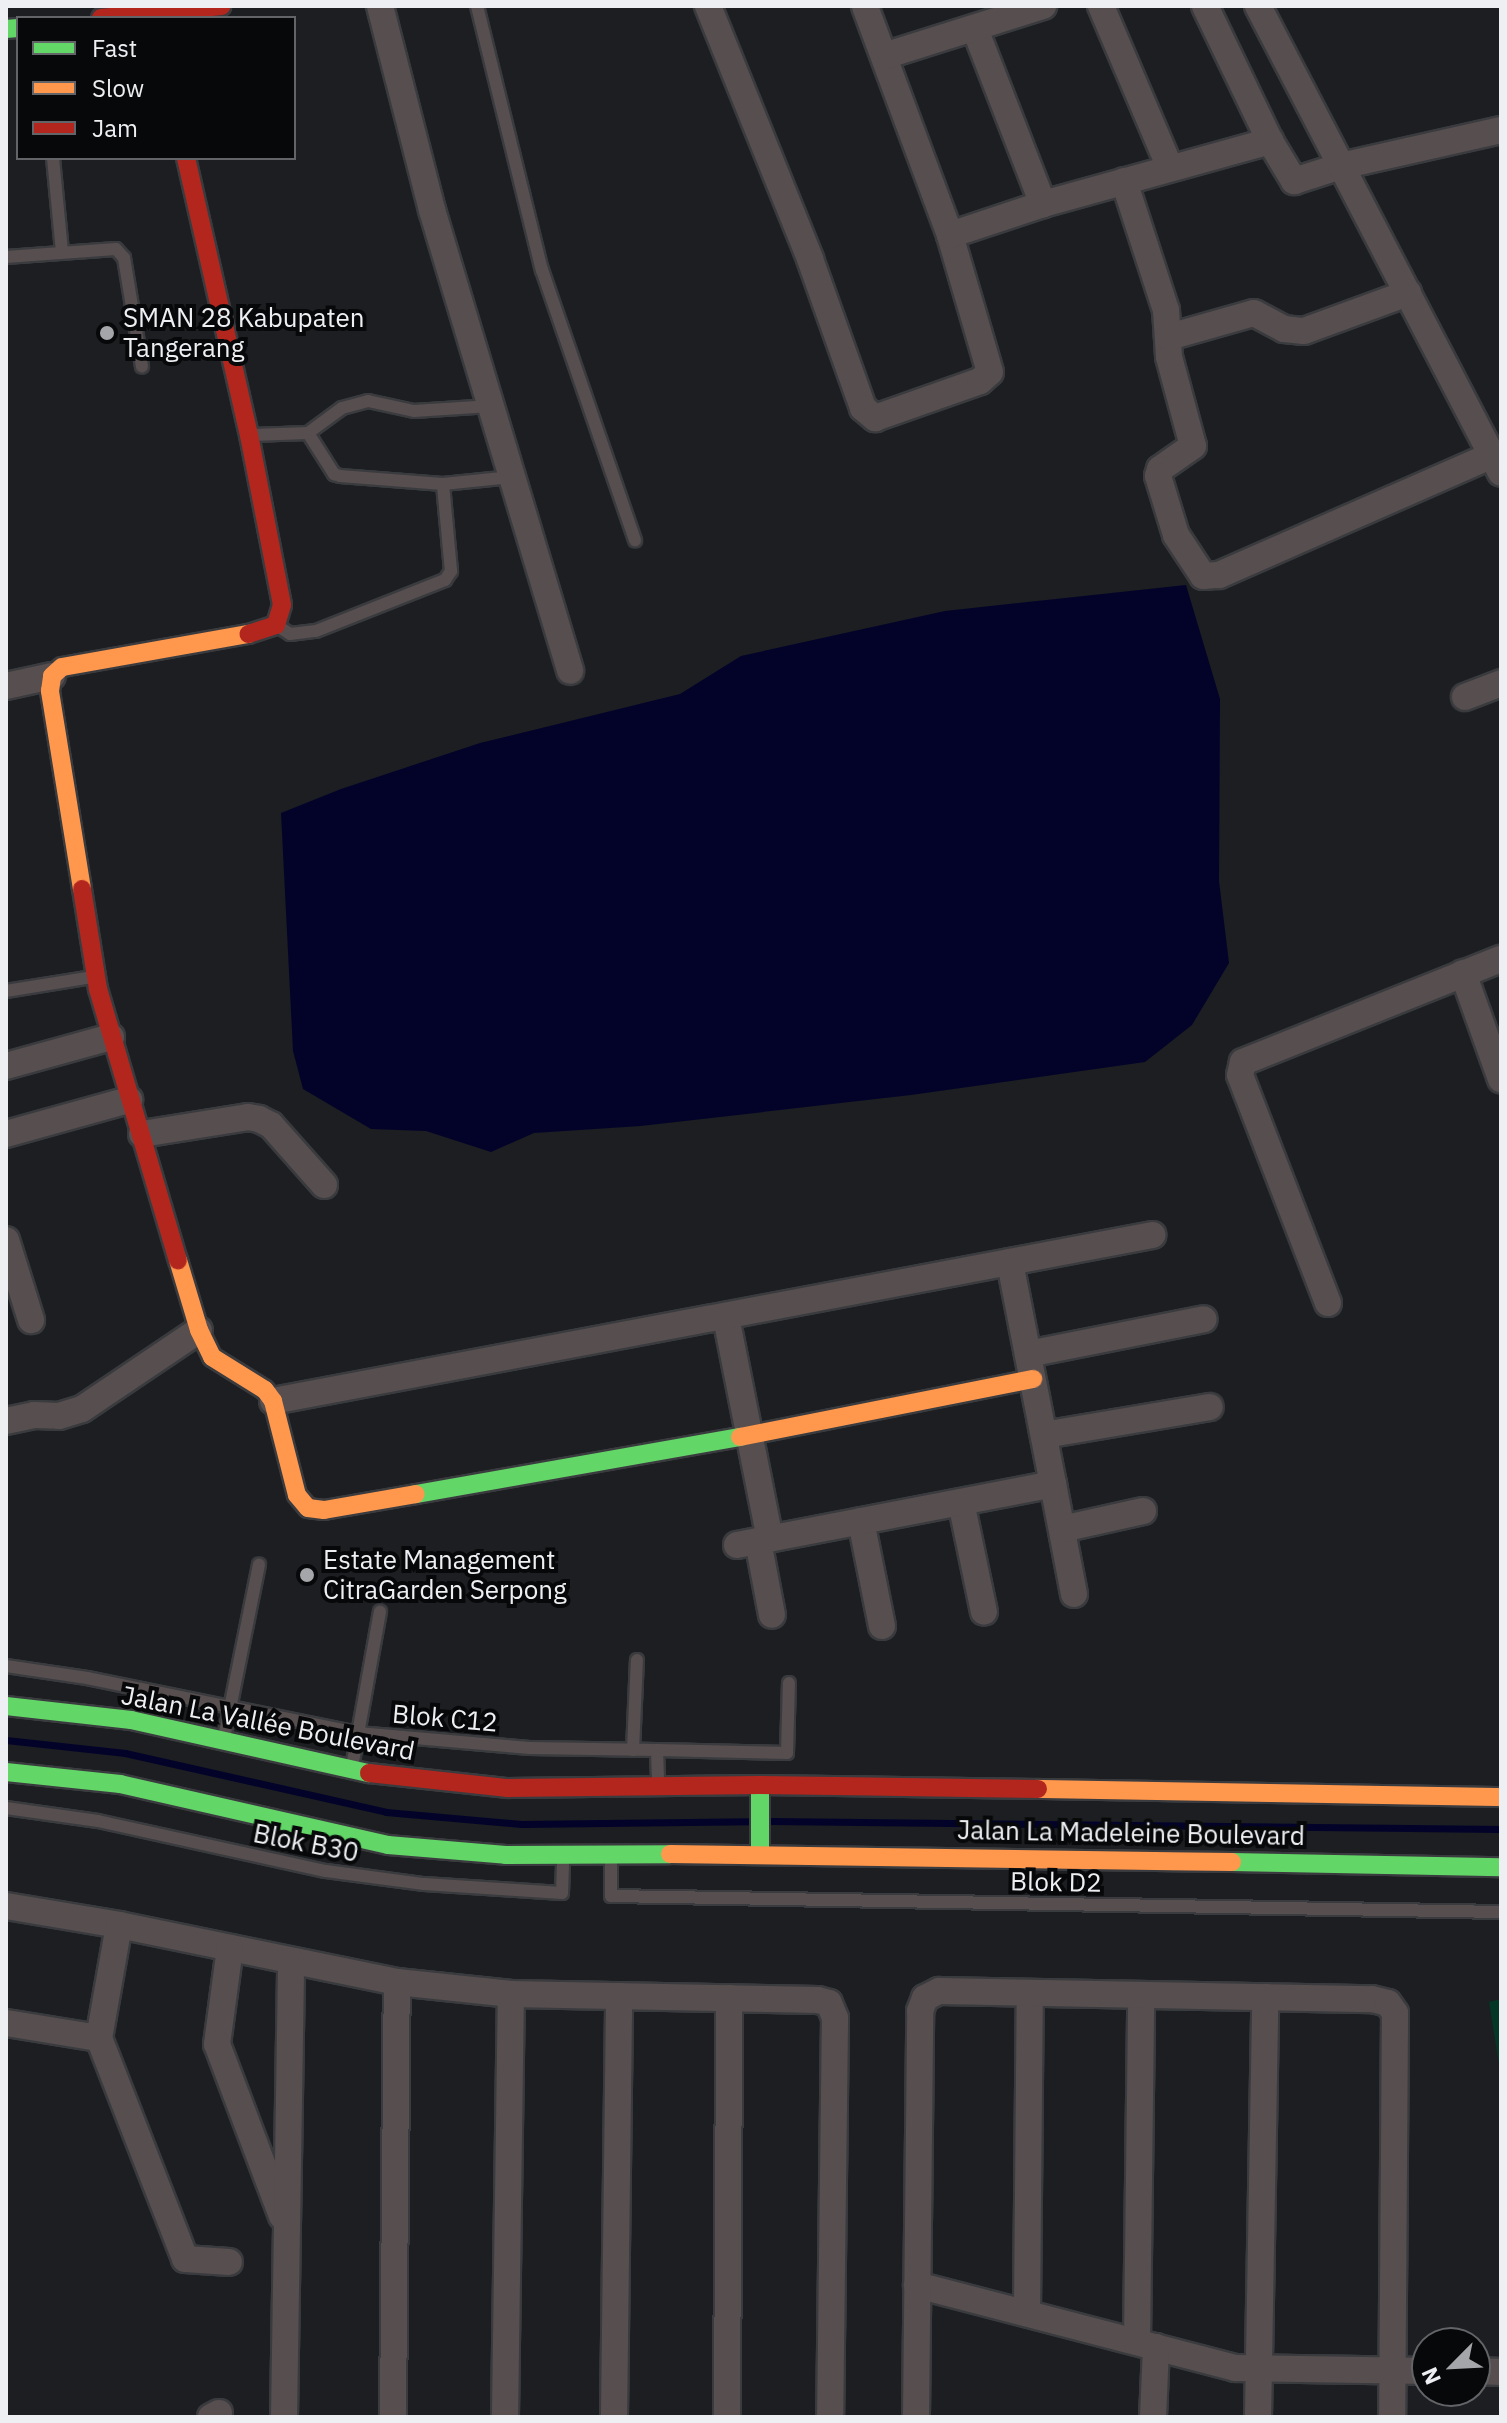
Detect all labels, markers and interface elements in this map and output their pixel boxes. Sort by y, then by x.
legend [16,16,296,160]
text: Fast [92,32,137,64]
text: Slow [92,72,144,104]
text: Jam [92,112,138,144]
place label: SMAN 28 Kabupaten Tangerang [123,302,365,364]
marker: SMAN 28 Kabupaten Tangerang [98,324,116,342]
place label: Estate Management CitraGarden Serpong [323,1544,567,1606]
marker: Estate Management CitraGarden Serpong [298,1566,316,1584]
street label: Jalan La Vallée Boulevard [119,1679,417,1767]
street label: Blok C12 [391,1698,499,1738]
street label: Jalan La Madeleine Boulevard [957,1814,1305,1852]
street label: Blok B30 [251,1818,361,1868]
street label: Blok D2 [1010,1866,1102,1898]
north arrow [1411,2327,1491,2407]
text: N [1414,2363,1447,2389]

